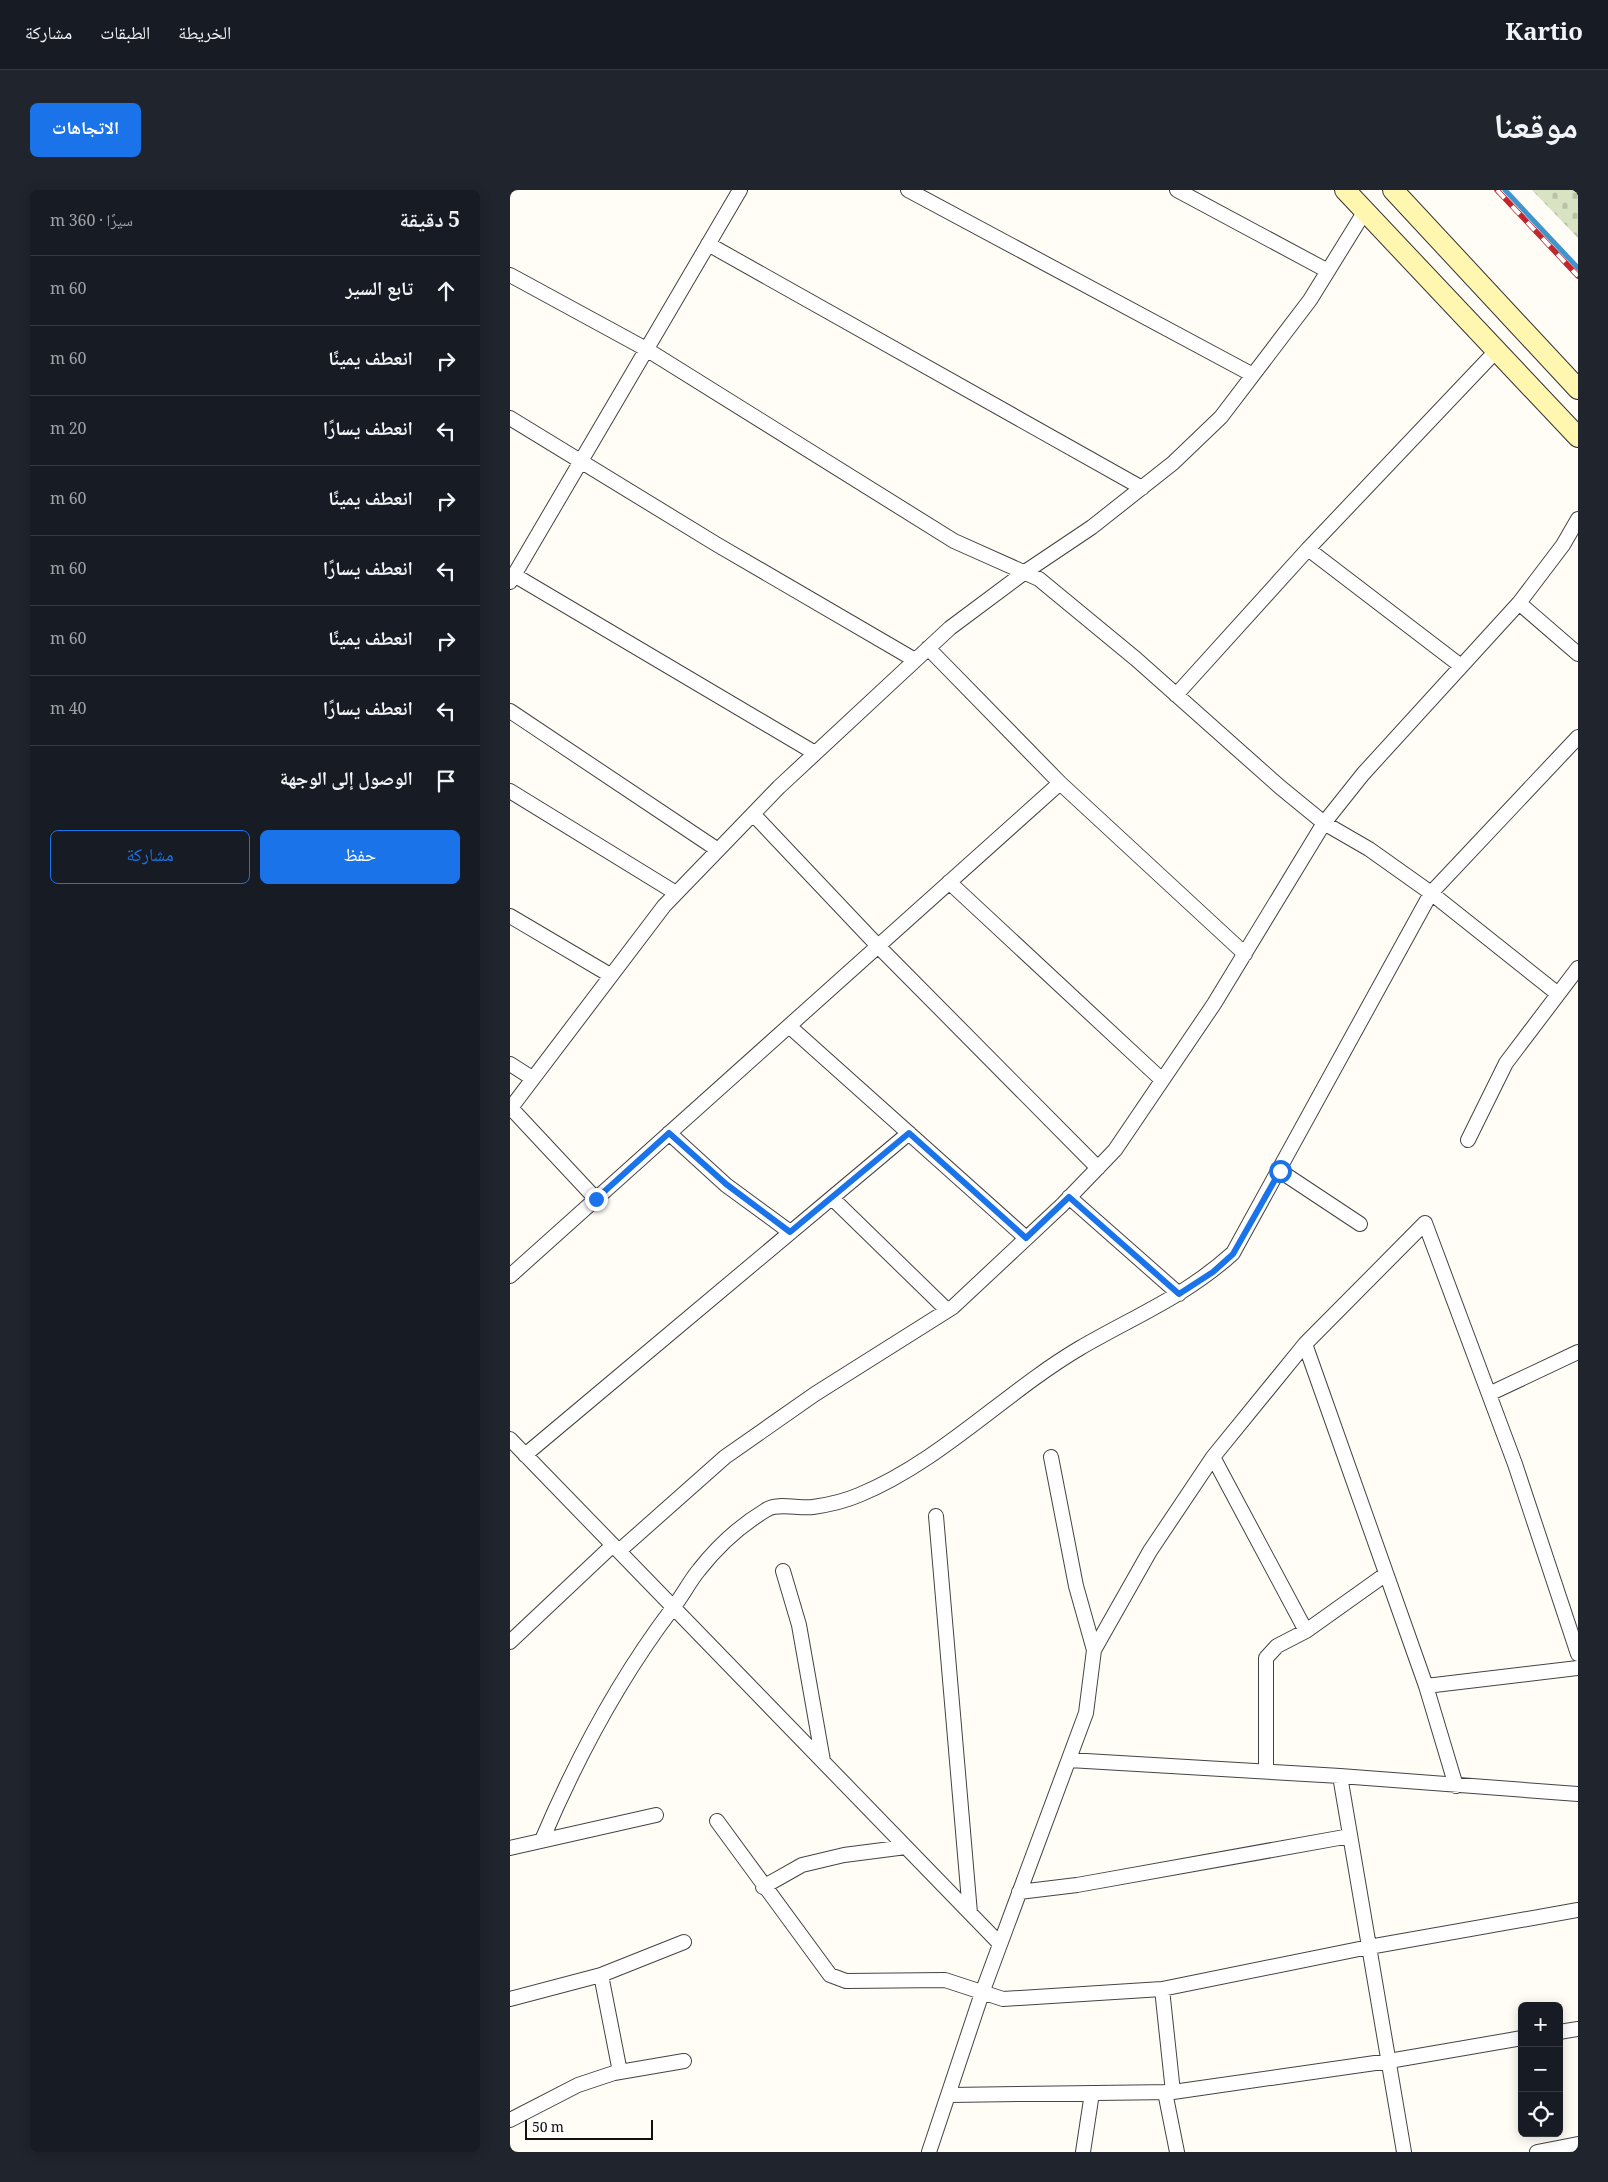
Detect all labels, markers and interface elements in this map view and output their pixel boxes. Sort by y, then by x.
text: Kartio [1505,14,1583,55]
text: مشاركة [25,20,72,50]
text: الطبقات [100,20,150,50]
text: الخريطة [178,20,231,50]
text: موقعنا [1493,101,1578,160]
button: الاتجاهات [30,103,141,157]
text: 5 دقيقة [400,205,460,240]
text: سيرًا · 360 m [50,209,133,236]
text: تابع السير [345,275,413,307]
text: 60 m [50,277,87,304]
icon: ahead [432,277,460,305]
text: انعطف يمينًا [328,345,413,377]
text: 60 m [50,347,87,374]
icon: right [432,347,460,375]
text: انعطف يسارًا [323,415,413,447]
text: 20 m [50,417,87,444]
icon: left [432,417,460,445]
text: انعطف يمينًا [328,485,413,517]
text: 60 m [50,487,87,514]
icon: right [432,487,460,515]
text: انعطف يسارًا [323,555,413,587]
text: 60 m [50,557,87,584]
icon: left [432,557,460,585]
text: انعطف يمينًا [328,625,413,657]
text: 60 m [50,627,87,654]
icon: right [432,627,460,655]
text: انعطف يسارًا [323,695,413,727]
text: 40 m [50,697,87,724]
icon: left [432,697,460,725]
text: الوصول إلى الوجهة [280,765,413,797]
icon: arrive [432,767,460,795]
button: مشاركة [50,830,250,884]
button: حفظ [260,830,460,884]
route start [1269,1160,1292,1183]
route end [585,1188,608,1211]
map controls [1518,2002,1563,2137]
button: + [1518,2002,1563,2047]
button: − [1518,2047,1563,2092]
button: locate [1518,2092,1563,2137]
scale bar [525,2117,652,2140]
text: 50 m [532,2117,564,2141]

